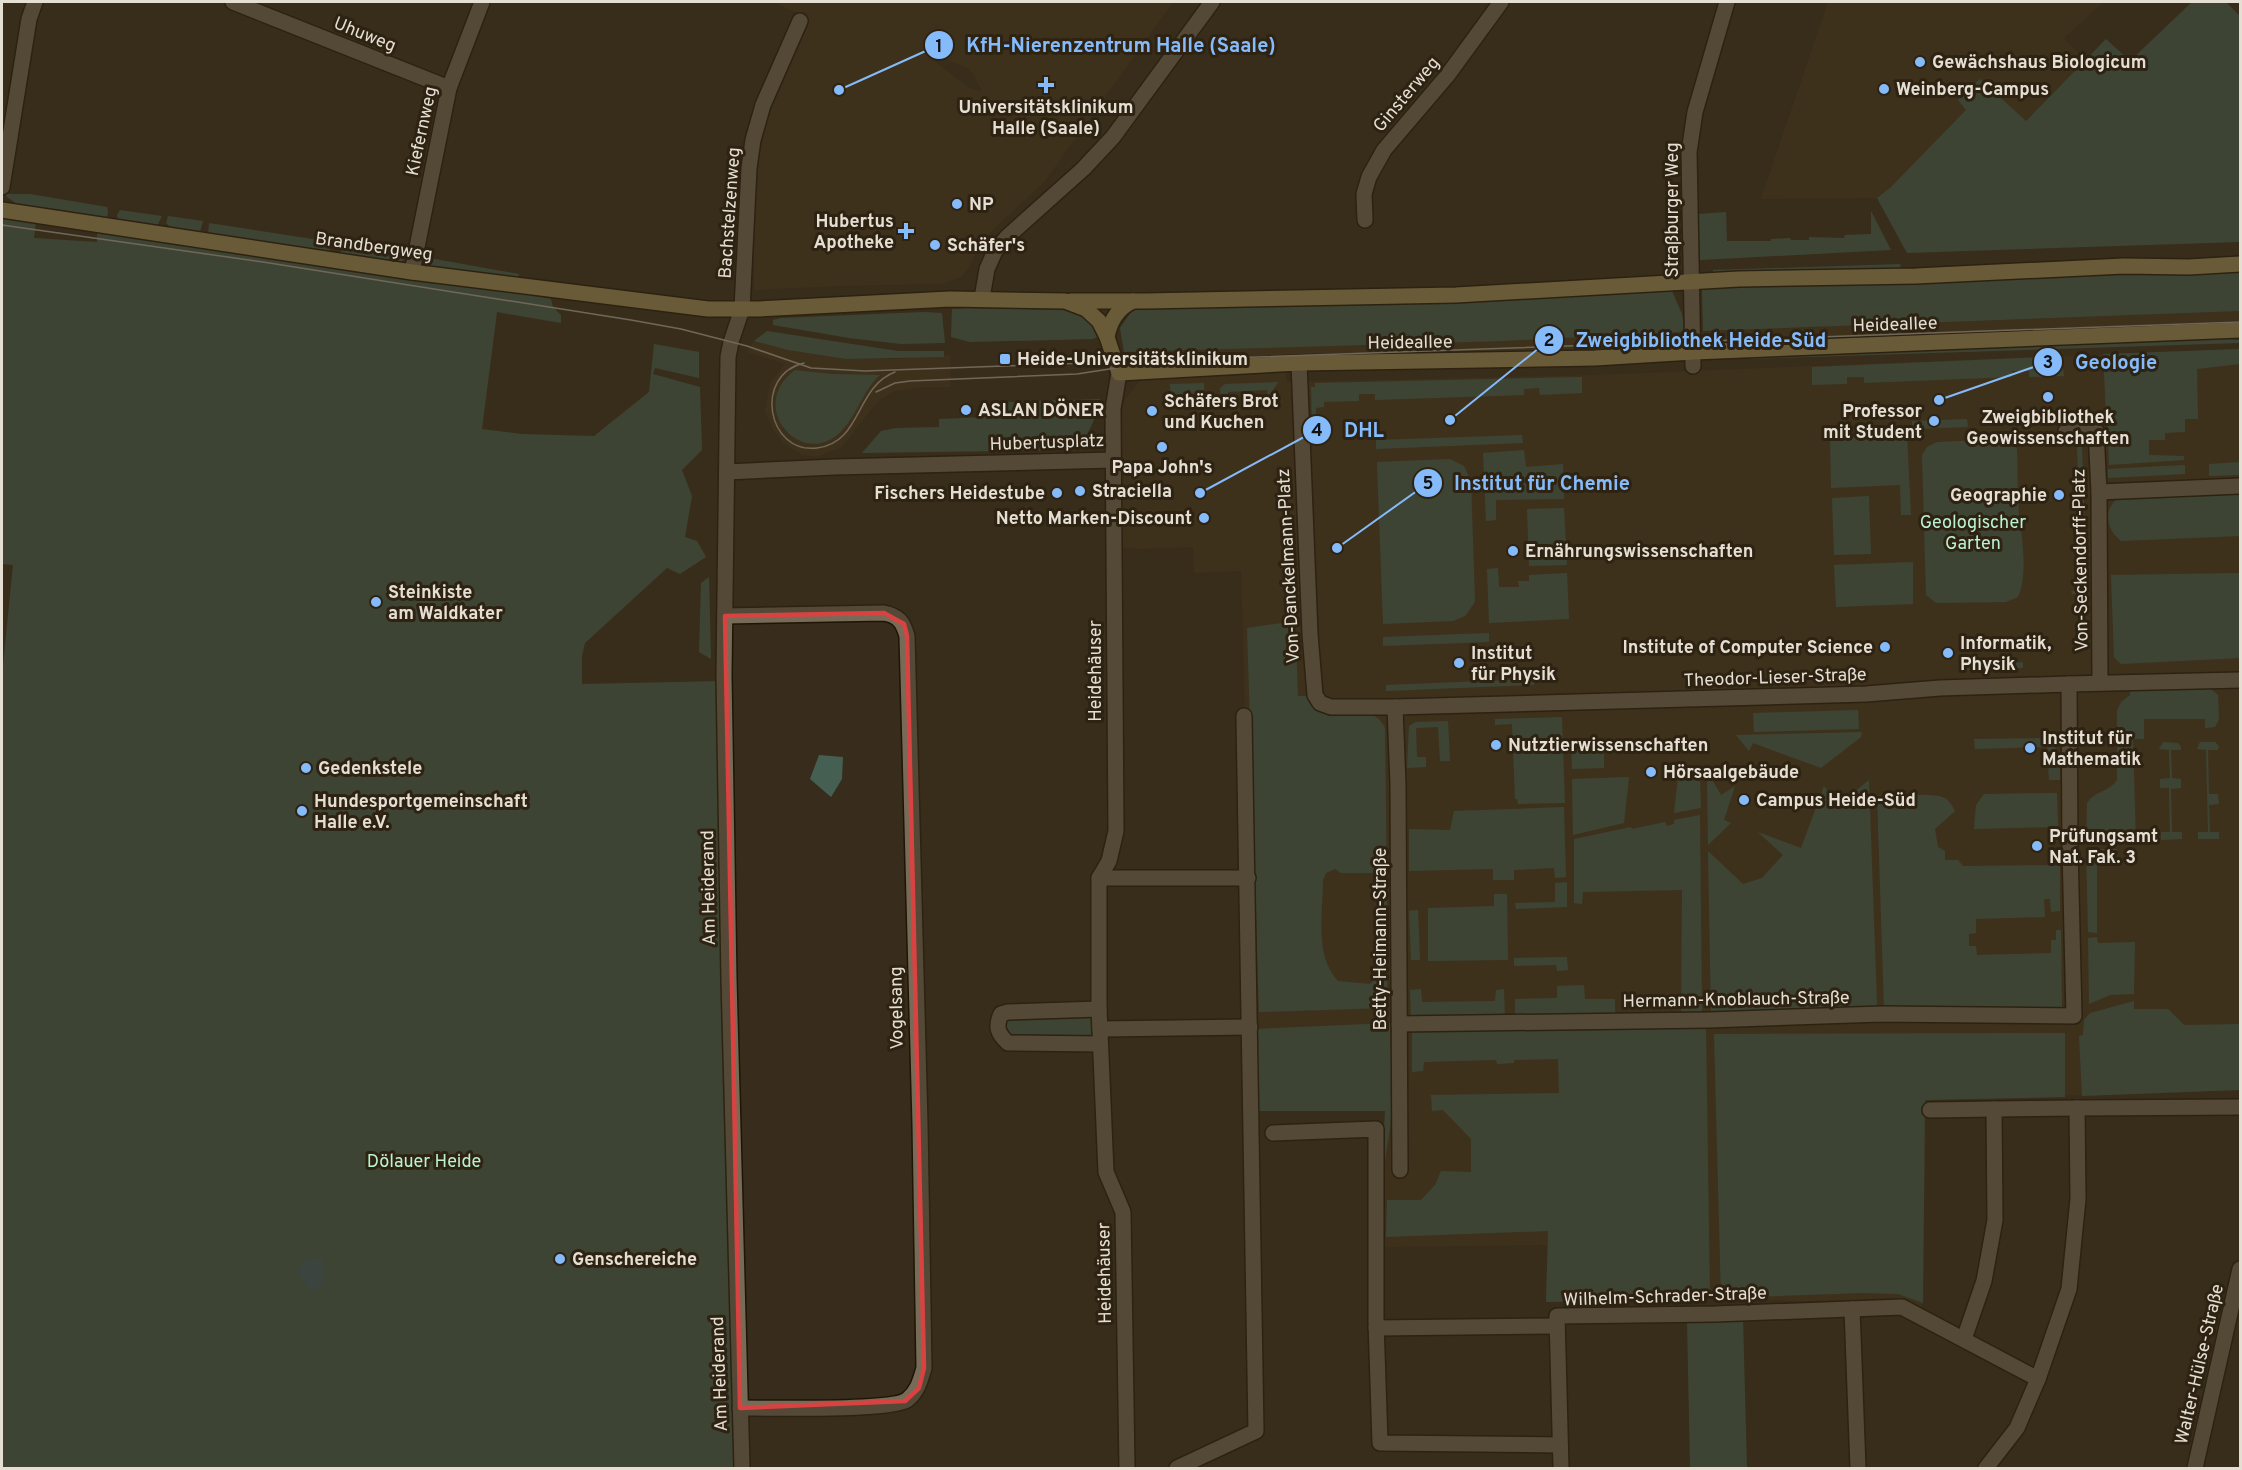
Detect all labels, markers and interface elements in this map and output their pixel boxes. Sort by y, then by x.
street label: Uhuweg [330,12,399,58]
callout: KfH-Nierenzentrum Halle (Saale) [924,26,1288,64]
text: KfH-Nierenzentrum Halle (Saale) [966,34,1276,60]
text: 1 [935,36,943,59]
street label: Ginsterweg [1369,52,1445,137]
place label: Gewächshaus Biologicum [1932,52,2146,75]
marker: Gewächshaus Biologicum [1913,55,1927,69]
marker: Universitätsklinikum Halle (Saale) [1037,76,1055,94]
place label: Weinberg-Campus [1896,79,2049,102]
marker: Weinberg-Campus [1877,82,1891,96]
street label: Kiefernweg [402,84,443,178]
place label: Universitätsklinikum Halle (Saale) [959,97,1133,141]
street label: Straßburger Weg [1662,142,1685,278]
street label: Bachstelzenweg [714,147,747,280]
place label: NP [969,194,994,217]
marker: NP [950,197,964,211]
place label: Hubertus Apotheke [813,211,894,255]
marker: Hubertus Apotheke [899,224,913,238]
street label: Brandbergweg [314,228,434,267]
place label: Schäfer's [947,235,1025,258]
marker: Schäfer's [928,238,942,252]
street label: Heideallee [1852,313,1938,338]
callout: Zweigbibliothek Heide-Süd [1534,321,1838,359]
text: Zweigbibliothek Heide-Süd [1576,329,1826,355]
text: 2 [1543,330,1555,353]
street label: Heideallee [1367,331,1453,356]
callout: Geologie [2033,343,2169,381]
place label: Heide-Universitätsklinikum [1017,349,1248,372]
text: Geologie [2075,351,2157,377]
marker: Heide-Universitätsklinikum [998,352,1012,366]
text: 3 [2043,352,2053,375]
marker: Zweigbibliothek Geowissenschaften [2041,390,2055,404]
place label: Schäfers Brot und Kuchen [1164,391,1279,435]
place label: ASLAN DÖNER [978,398,1104,423]
place label: Professor mit Student [1823,401,1922,445]
marker: ASLAN DÖNER [959,403,973,417]
marker: Schäfers Brot und Kuchen [1145,404,1159,418]
place label: Zweigbibliothek Geowissenschaften [1966,407,2130,451]
callout: DHL [1302,411,1396,449]
marker: Professor mit Student [1927,414,1941,428]
text: DHL [1344,419,1385,445]
text: 4 [1311,420,1323,443]
street label: Hubertusplatz [989,430,1105,457]
marker: Papa John's [1155,440,1169,454]
place label: Papa John's [1111,457,1213,480]
callout: Institut für Chemie [1413,464,1642,502]
street label: Von-Danckelmann-Platz [1273,468,1306,664]
street label: Von-Seckendorff-Platz [2068,468,2095,652]
text: Institut für Chemie [1454,472,1630,498]
text: 5 [1423,473,1434,496]
place label: Straciella [1092,481,1172,504]
place label: Fischers Heidestube [874,483,1045,506]
marker: Straciella [1073,484,1087,498]
place label: Geographie [1950,485,2047,508]
marker: Fischers Heidestube [1050,486,1064,500]
marker: Geographie [2052,488,2066,502]
place label: Netto Marken-Discount [996,508,1192,531]
marker: Netto Marken-Discount [1197,511,1211,525]
park label: Geologischer Garten [1920,512,2026,556]
place label: Ernährungswissenschaften [1525,541,1753,564]
marker: Ernährungswissenschaften [1506,544,1520,558]
place label: Steinkiste am Waldkater [388,582,503,626]
marker: Steinkiste am Waldkater [369,595,383,609]
street label: Heidehäuser [1085,620,1108,722]
place label: Informatik, Physik [1960,633,2052,677]
place label: Institute of Computer Science [1623,637,1873,660]
marker: Institute of Computer Science [1878,640,1892,654]
place label: Institut für Physik [1471,643,1556,687]
marker: Informatik, Physik [1941,646,1955,660]
marker: Institut für Physik [1452,656,1466,670]
street label: Theodor-Lieser-Straße [1683,664,1867,693]
place label: Institut für Mathematik [2042,728,2141,772]
place label: Nutztierwissenschaften [1508,735,1708,758]
marker: Nutztierwissenschaften [1489,738,1503,752]
marker: Institut für Mathematik [2023,741,2037,755]
place label: Gedenkstele [318,758,422,781]
marker: Gedenkstele [299,761,313,775]
place label: Hörsaalgebäude [1663,762,1799,785]
marker: Hörsaalgebäude [1644,765,1658,779]
place label: Campus Heide-Süd [1756,790,1916,813]
place label: Hundesportgemeinschaft Halle e.V. [314,791,528,835]
marker: Campus Heide-Süd [1737,793,1751,807]
marker: Hundesportgemeinschaft Halle e.V. [295,804,309,818]
place label: Prüfungsamt Nat. Fak. 3 [2049,826,2158,870]
street label: Am Heiderand [697,830,722,946]
marker: Prüfungsamt Nat. Fak. 3 [2030,839,2044,853]
street label: Betty-Heimann-Straße [1370,848,1393,1030]
street label: Vogelsang [885,966,910,1050]
street label: Hermann-Knoblauch-Straße [1622,987,1850,1014]
park label: Dölauer Heide [367,1151,481,1174]
street label: Heidehäuser [1093,1222,1118,1324]
place label: Genschereiche [572,1249,697,1272]
marker: Genschereiche [553,1252,567,1266]
street label: Wilhelm-Schrader-Straße [1563,1282,1767,1313]
street label: Walter-Hülse-Straße [2171,1282,2230,1447]
street label: Am Heiderand [707,1316,734,1432]

